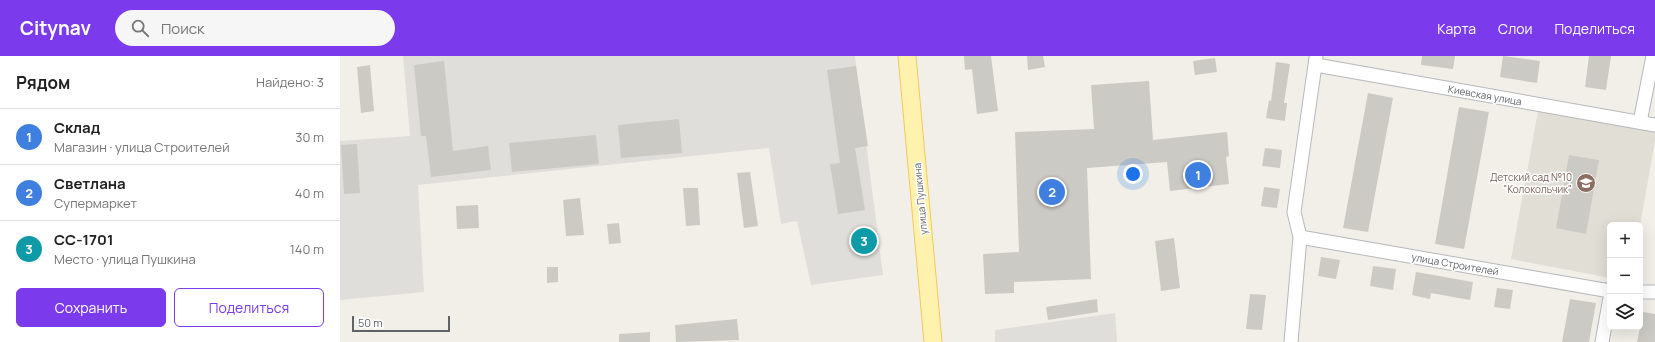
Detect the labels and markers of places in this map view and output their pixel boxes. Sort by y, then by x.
pin: 1 [1185,160,1211,190]
place label: Детский сад №10 "Колокольчик" [1490,170,1572,196]
school or university icon: Детский сад №10 "Колокольчик" [1575,172,1597,194]
pin: 2 [1039,177,1065,207]
pin: 3 [851,226,877,256]

